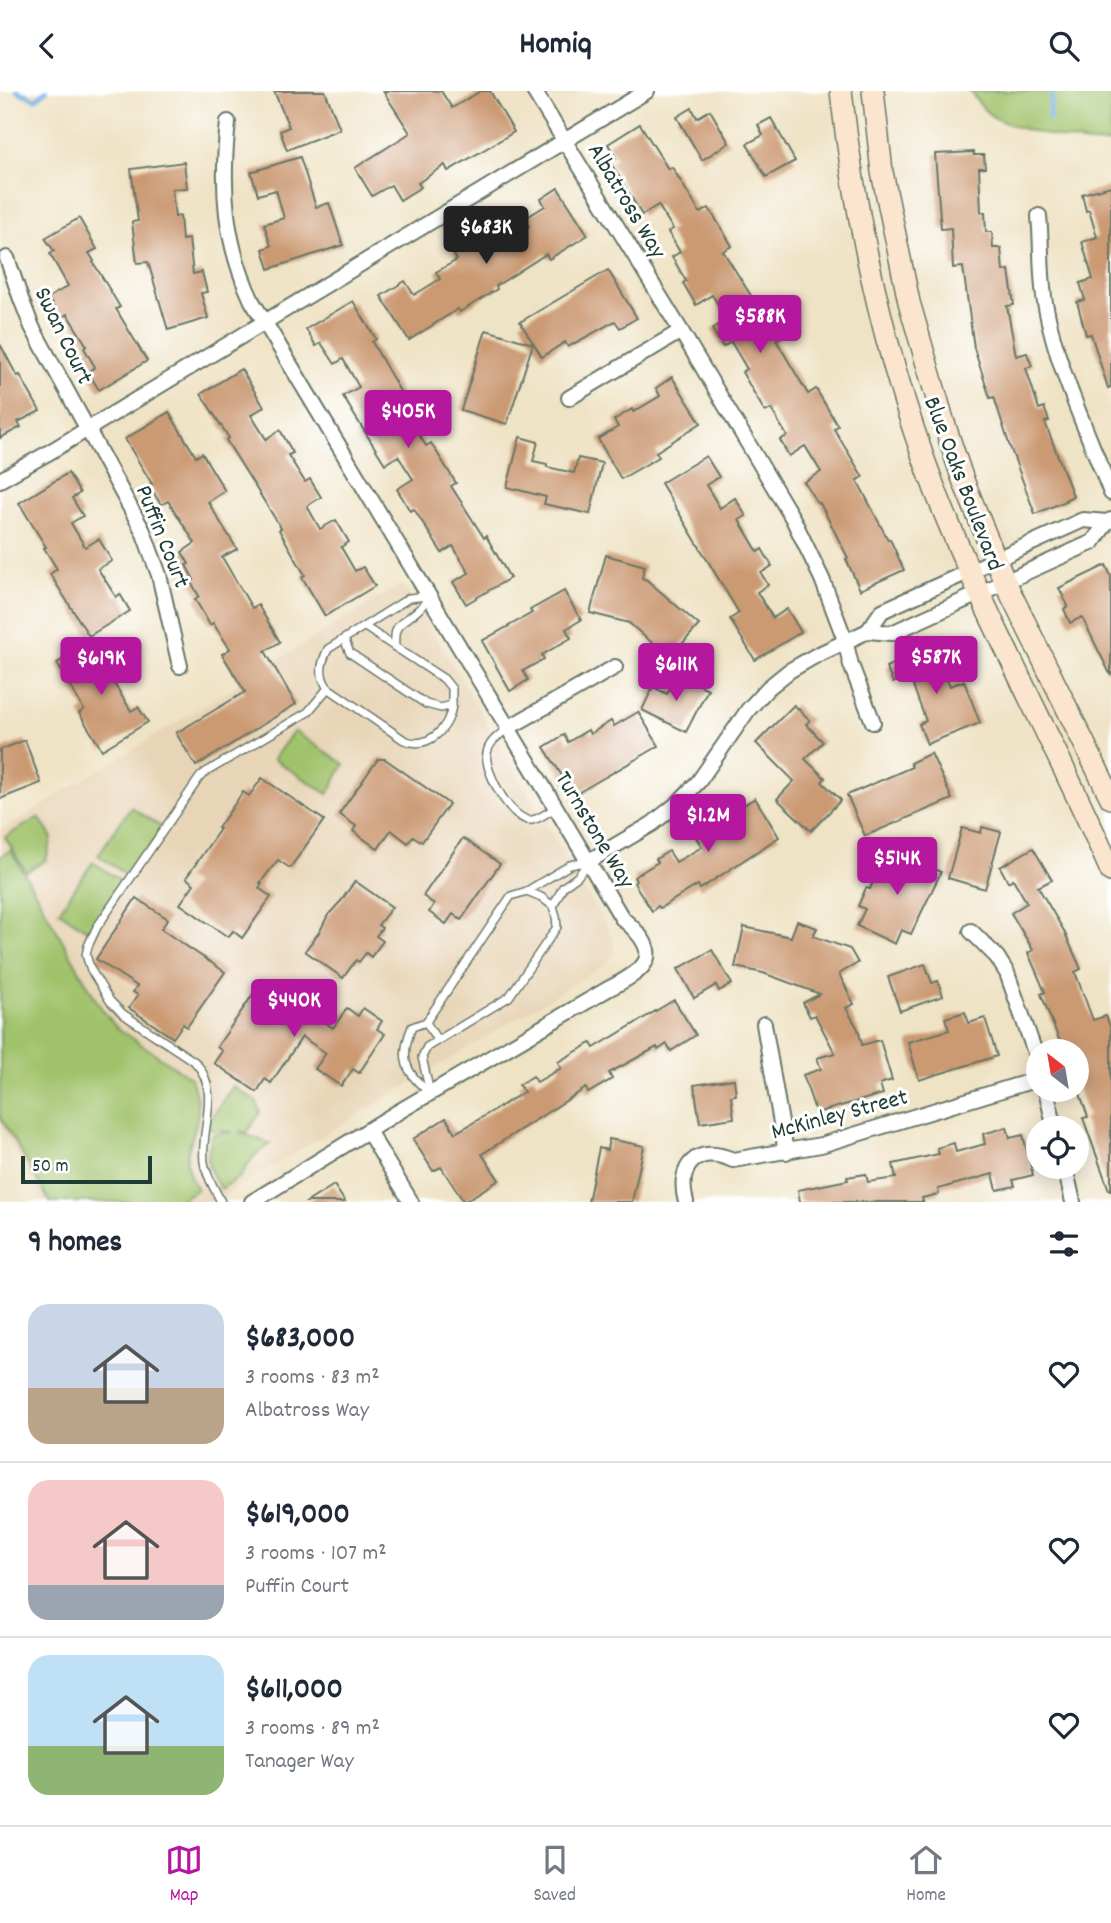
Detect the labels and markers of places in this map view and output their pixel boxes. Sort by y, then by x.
pin: $683K [437,207,535,266]
pin: $588K [711,295,809,355]
pin: $405K [359,391,457,450]
pin: $619K [52,637,150,697]
pin: $587K [887,637,985,696]
pin: $611K [627,643,725,703]
pin: $1.2M [659,795,757,854]
pin: $514K [848,837,946,897]
pin: $440K [245,979,343,1039]

